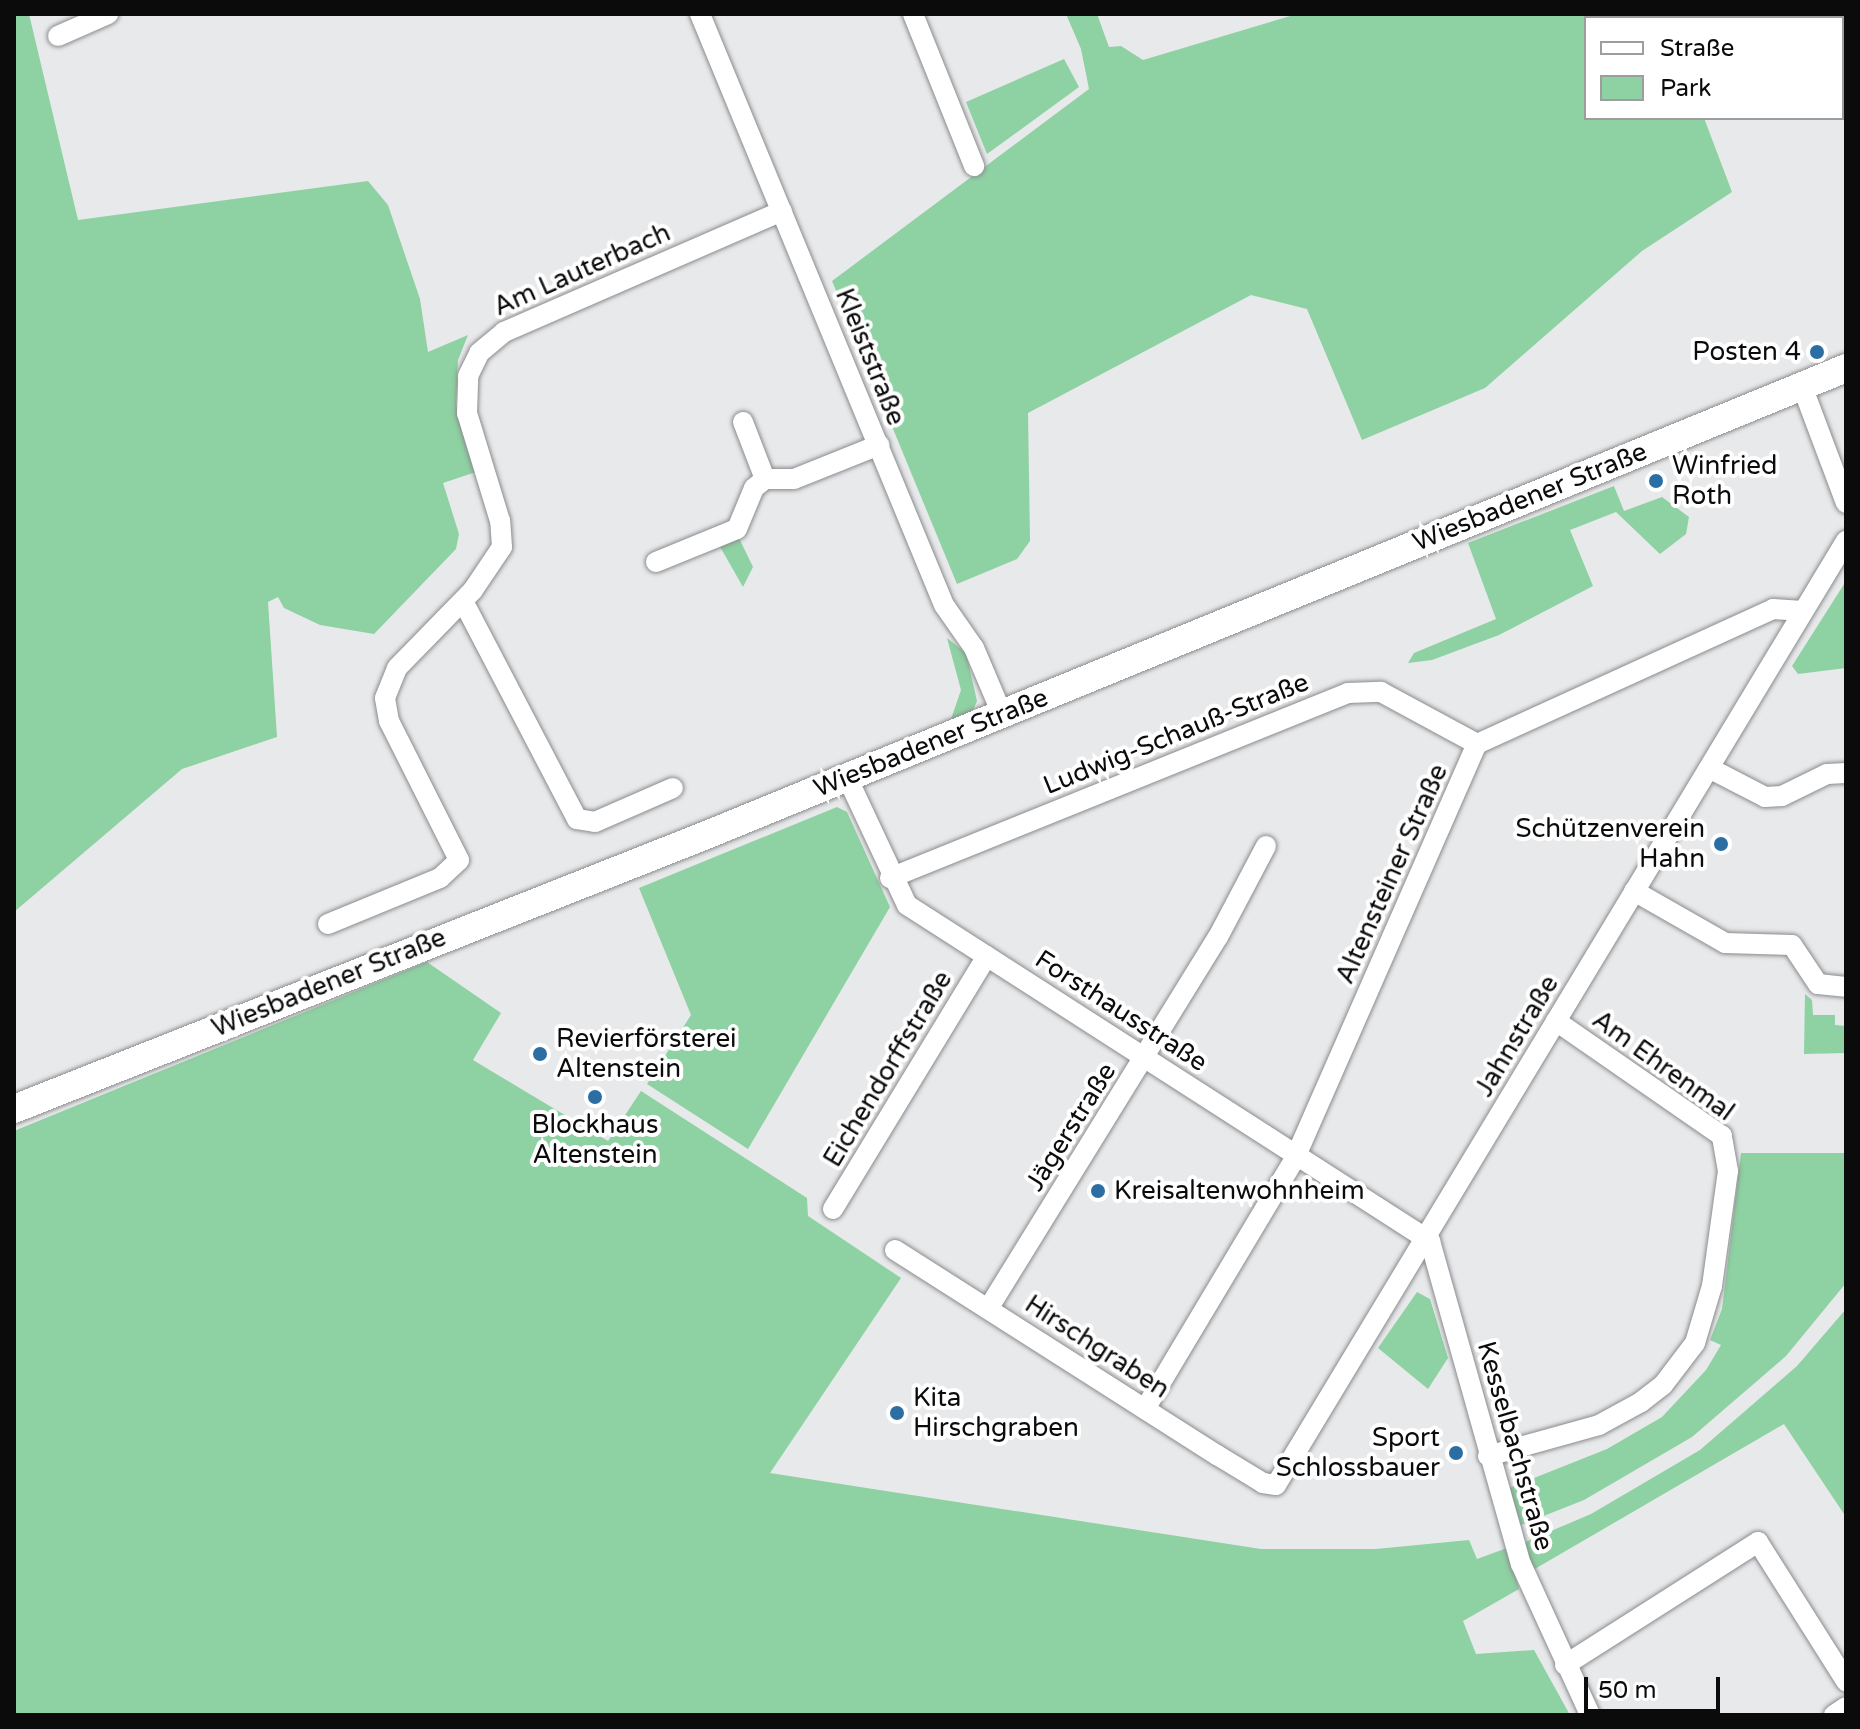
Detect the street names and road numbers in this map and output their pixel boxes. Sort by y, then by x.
street label: Am Lauterbach [489,217,675,323]
street label: Kleiststraße [828,284,912,430]
street label: Wiesbadener Straße [1408,436,1652,558]
street label: Ludwig-Schauß-Straße [1039,666,1313,802]
street label: Wiesbadener Straße [809,682,1053,804]
street label: Altensteiner Straße [1330,759,1454,989]
street label: Wiesbadener Straße [207,922,451,1044]
street label: Forsthausstraße [1029,944,1213,1078]
street label: Eichendorffstraße [817,965,959,1173]
street label: Jahnstraße [1469,970,1565,1102]
street label: Am Ehrenmal [1586,1004,1740,1128]
street label: Jägerstraße [1019,1057,1123,1197]
street label: Hirschgraben [1019,1289,1175,1405]
street label: Kesselbachstraße [1470,1338,1560,1554]

